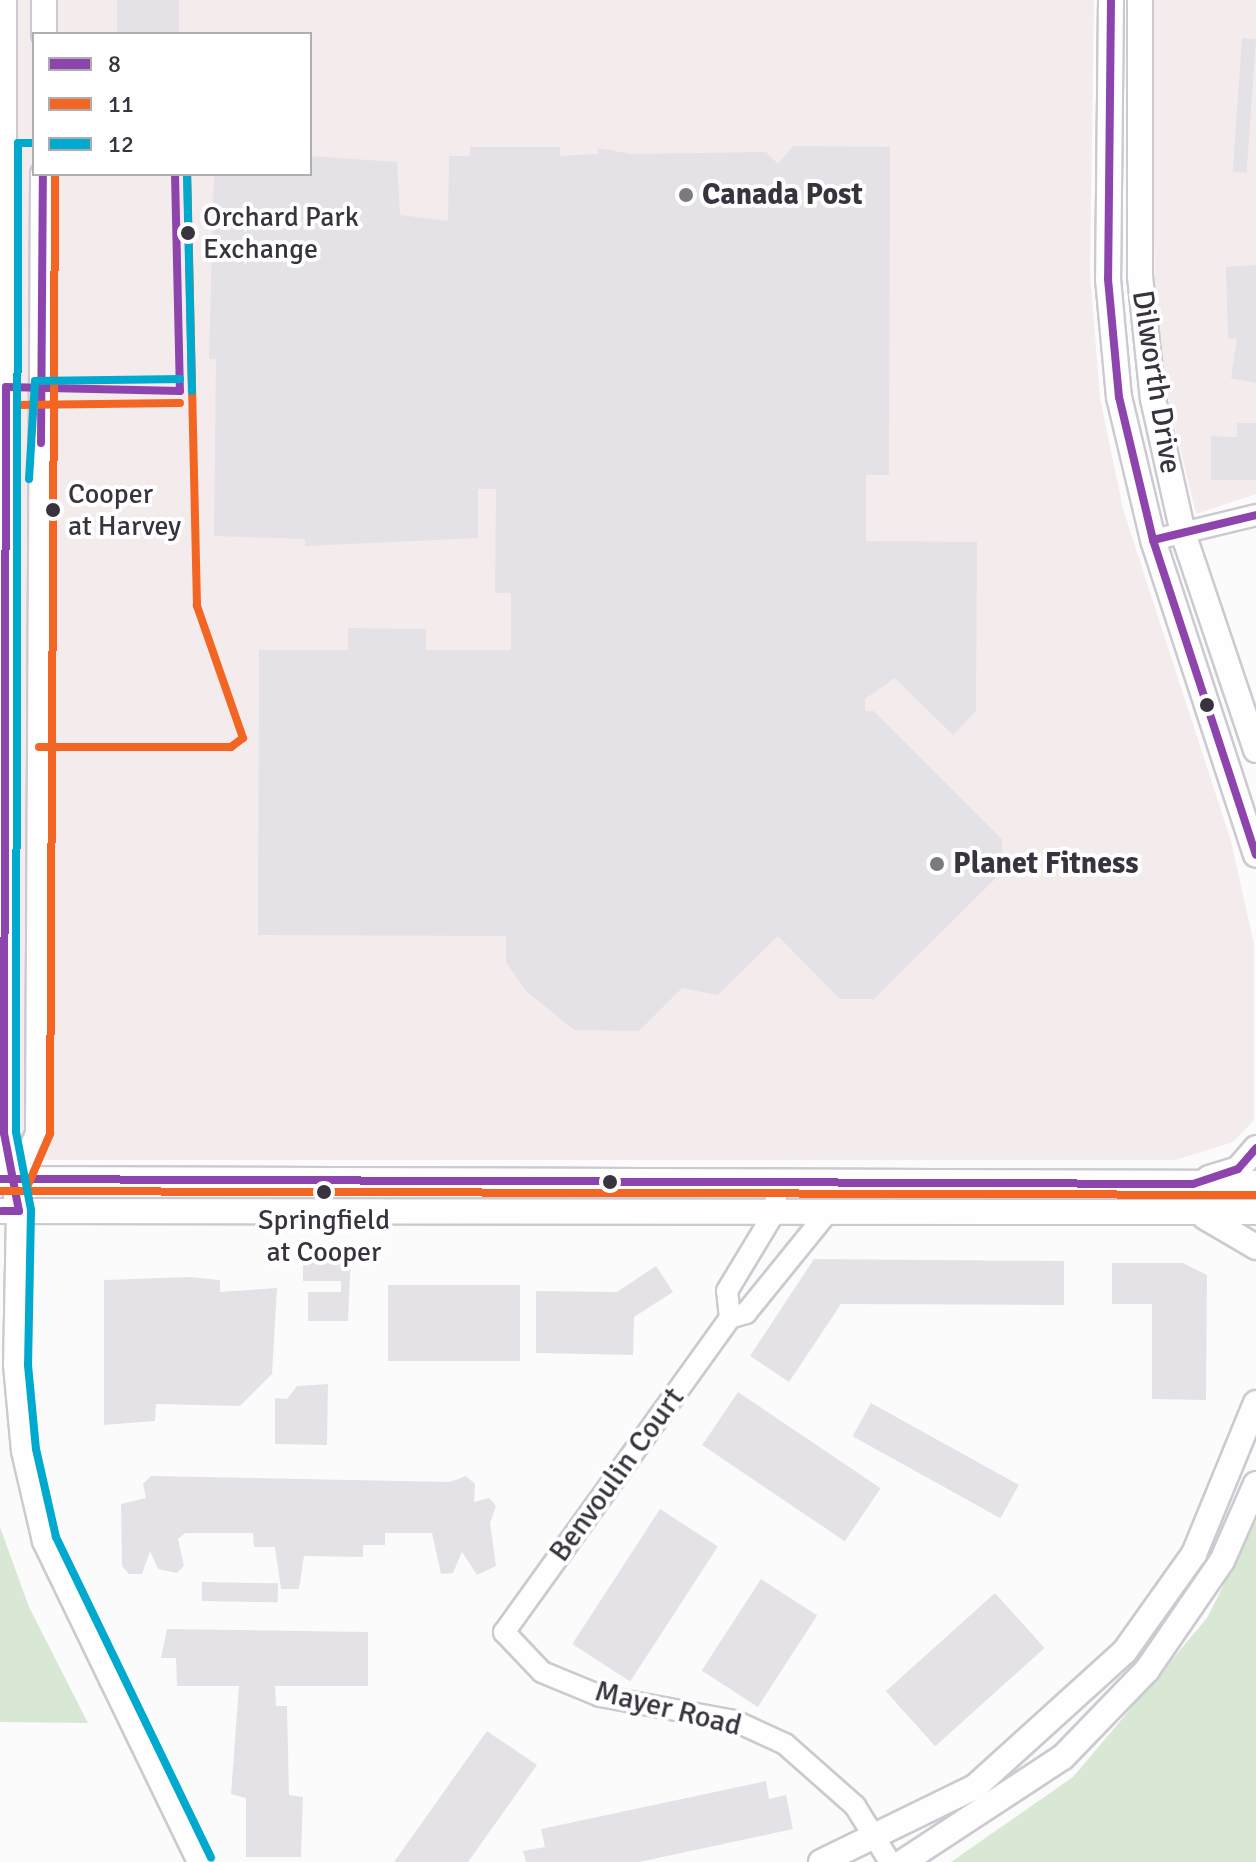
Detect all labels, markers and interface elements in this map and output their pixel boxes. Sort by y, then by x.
legend [32,32,312,176]
text: 8 [108,49,121,79]
text: 11 [108,89,134,119]
text: 12 [108,129,134,159]
place label: Canada Post [702,177,863,213]
marker: Canada Post [677,186,695,204]
place label: Orchard Park Exchange [203,200,359,266]
marker: Orchard Park Exchange [180,225,196,241]
street label: Dilworth Drive [1124,288,1188,476]
place label: Cooper at Harvey [68,477,181,543]
marker: Cooper at Harvey [45,502,61,518]
unlabelled marker [1199,697,1215,713]
place label: Planet Fitness [953,846,1139,882]
marker: Planet Fitness [928,855,946,873]
unlabelled marker [602,1174,618,1190]
marker: Springfield at Cooper [316,1184,332,1200]
place label: Springfield at Cooper [258,1203,390,1269]
street label: Benvoulin Court [542,1381,692,1569]
street label: Mayer Road [591,1673,745,1745]

